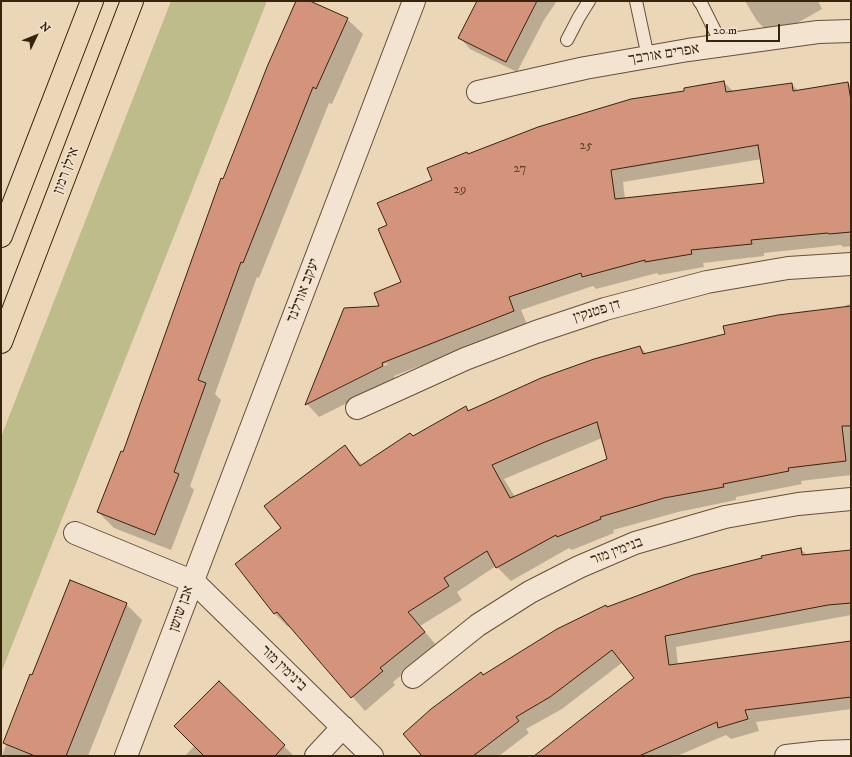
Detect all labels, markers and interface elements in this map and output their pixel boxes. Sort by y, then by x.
north arrow [16,16,56,56]
scale bar [708,16,782,42]
text: N [37,20,53,36]
text: 20 m [713,23,737,38]
street label: אפרים אורבך [627,40,701,70]
house number: 25 [580,138,592,154]
street label: אילן רמון [50,145,84,197]
house number: 27 [514,161,526,177]
house number: 29 [454,182,466,198]
street label: יעקב אורלנד [284,256,324,326]
street label: דן פטנקין [571,296,623,328]
street label: בנימין מזר [588,534,646,570]
street label: אבן שושן [166,583,198,635]
street label: בינימין מזר [256,642,310,696]

